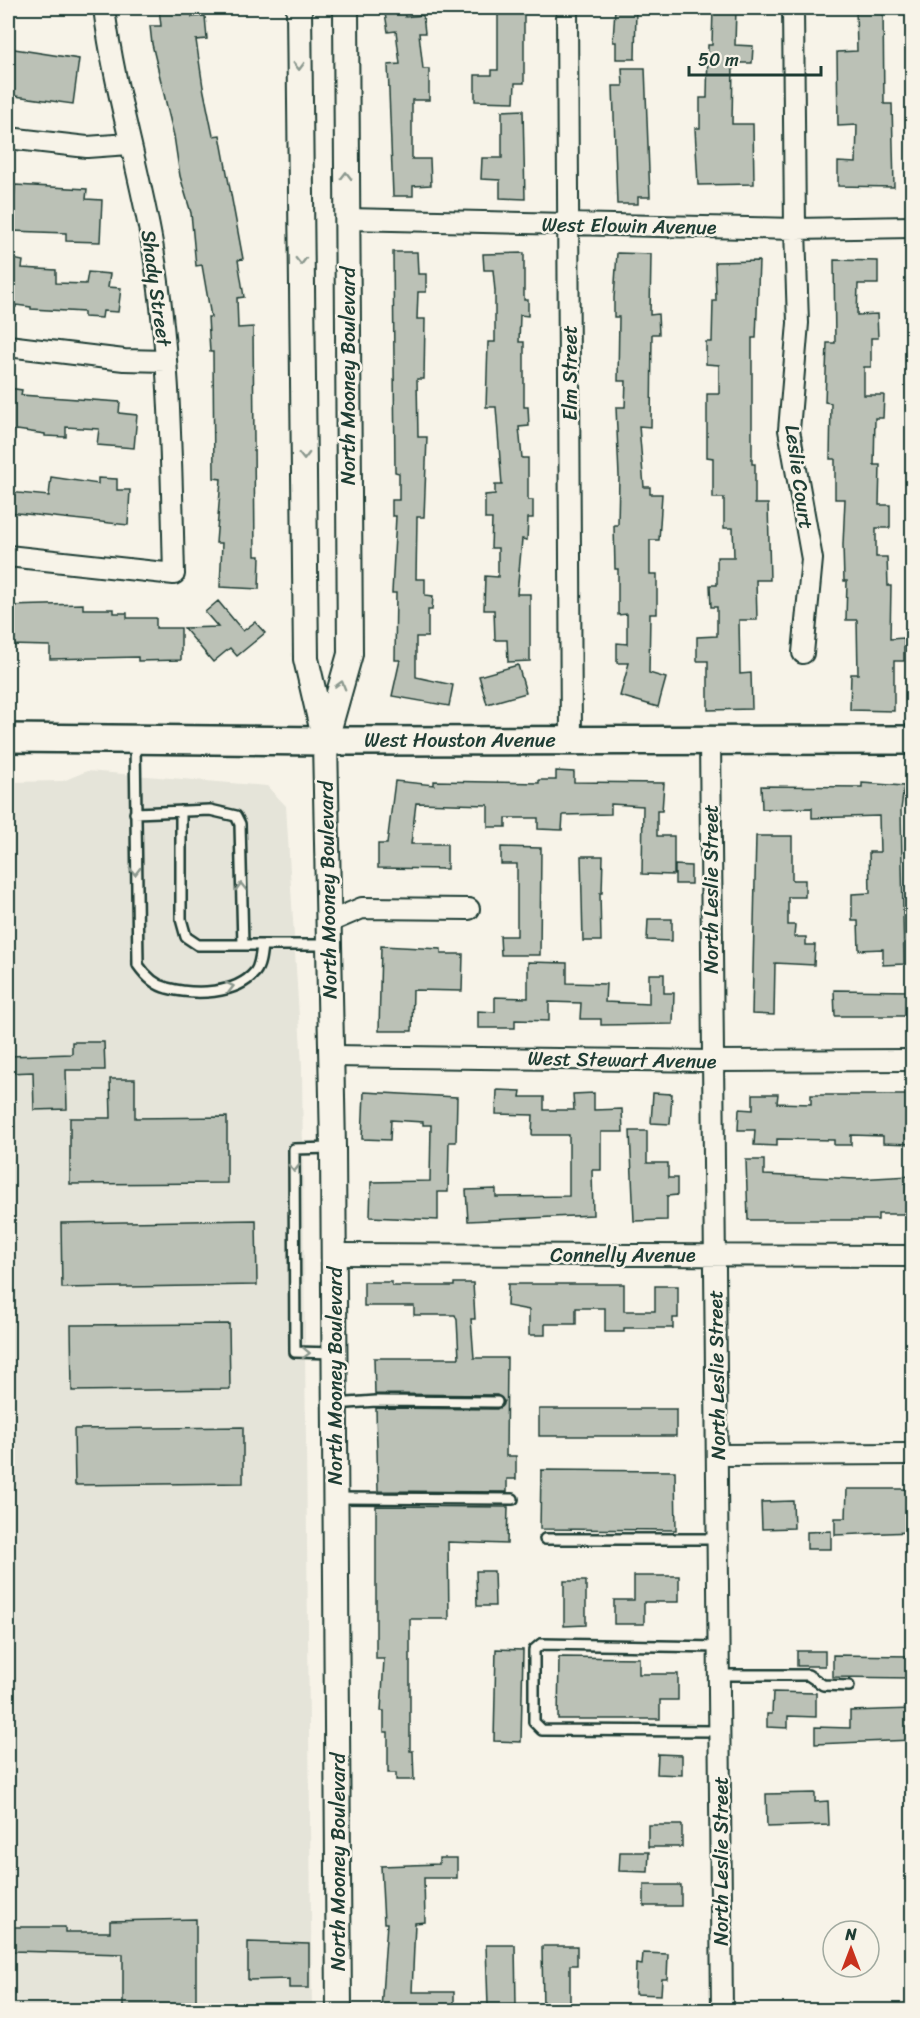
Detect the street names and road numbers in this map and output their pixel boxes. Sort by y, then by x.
street label: West Elowin Avenue [541,207,717,245]
street label: Shady Street [131,228,182,349]
street label: North Mooney Boulevard [331,266,366,485]
street label: Elm Street [553,325,588,421]
street label: Leslie Court [774,423,824,532]
street label: West Houston Avenue [364,723,556,758]
street label: North Mooney Boulevard [309,779,347,999]
street label: North Leslie Street [694,804,729,974]
street label: West Stewart Avenue [527,1041,717,1079]
street label: Connelly Avenue [550,1238,696,1273]
street label: North Mooney Boulevard [318,1266,353,1485]
street label: North Leslie Street [698,1290,736,1460]
street label: North Mooney Boulevard [321,1752,356,1971]
street label: North Leslie Street [704,1776,739,1946]

